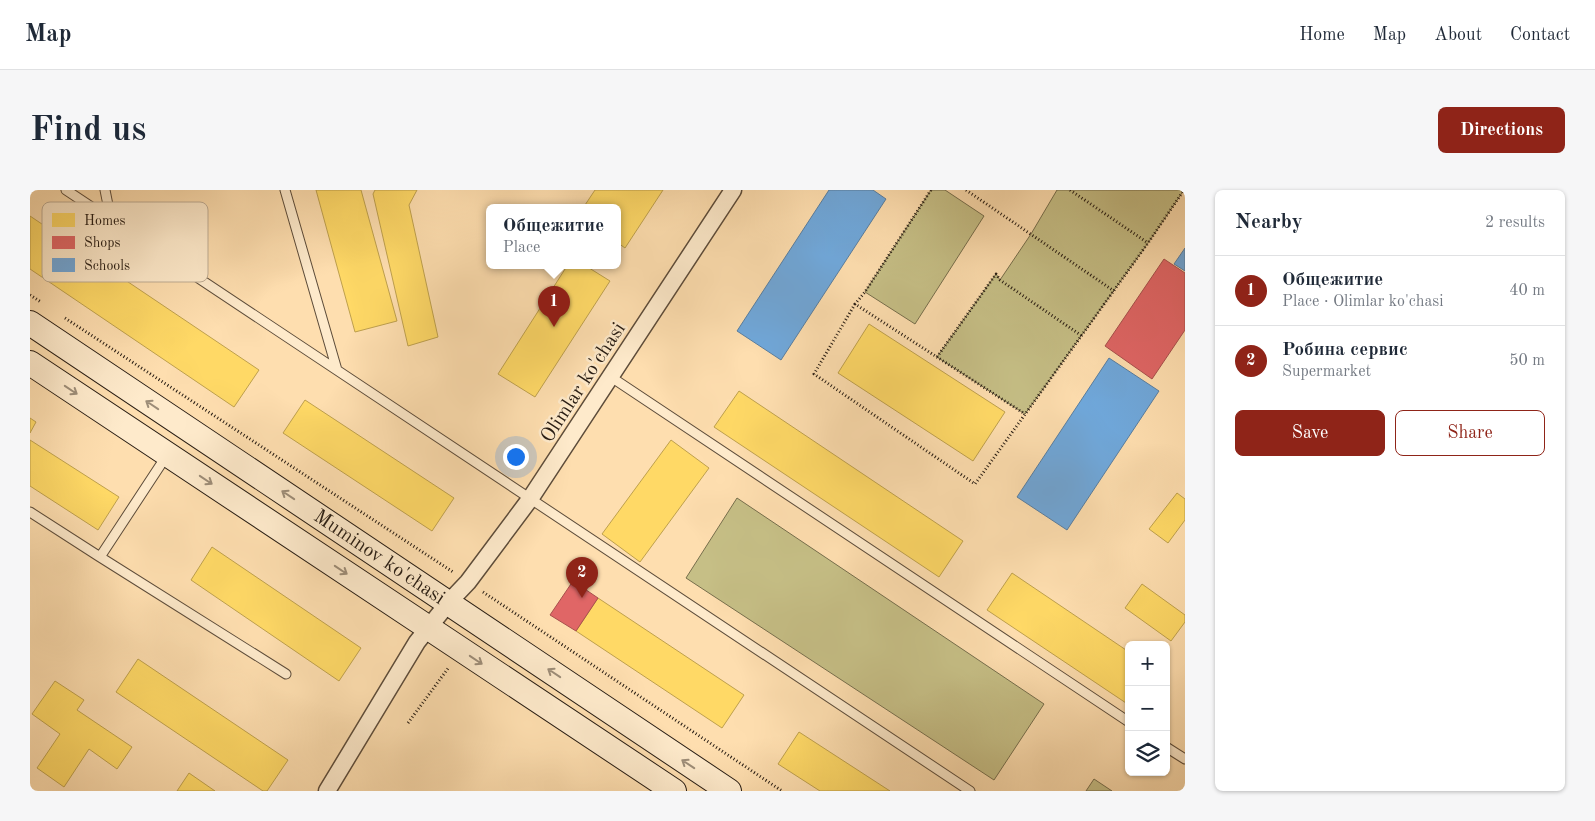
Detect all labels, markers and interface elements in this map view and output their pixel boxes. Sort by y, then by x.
text: Map [25,23,72,47]
text: Home [1299,26,1345,44]
text: Map [1373,26,1406,44]
text: About [1434,26,1482,44]
text: Contact [1510,26,1570,44]
button: Directions [1438,107,1565,153]
text: Find us [30,113,146,148]
legend [42,202,208,282]
popup [486,204,621,269]
text: Nearby [1235,212,1303,233]
text: Homes [84,214,126,228]
text: 2 results [1485,215,1545,231]
text: Общежитие [503,217,604,236]
text: Shops [84,236,121,250]
text: Place [503,240,540,256]
text: Schools [84,259,130,273]
text: Общежитие [1282,271,1383,290]
text: 1 [1246,283,1256,299]
text: 40 m [1509,283,1545,299]
pin: 1 [538,286,570,327]
text: Place · Olimlar ko'chasi [1282,294,1444,310]
street label: Olimlar ko'chasi [538,320,630,447]
text: Робина сервис [1282,341,1408,360]
text: 2 [1246,353,1256,369]
text: 50 m [1509,353,1545,369]
text: Supermarket [1282,364,1371,380]
one-way arrow [63,385,77,395]
one-way arrow [146,400,160,410]
button: Save [1235,410,1385,456]
button: Share [1395,410,1545,456]
your location [503,444,529,470]
one-way arrow [199,475,213,485]
one-way arrow [281,490,295,500]
street label: Muminov ko'chasi [310,506,448,609]
pin: 2 [566,557,598,598]
one-way arrow [334,565,348,575]
map controls [1125,641,1170,776]
button: + [1125,641,1170,686]
one-way arrow [469,655,483,665]
one-way arrow [547,668,561,678]
button: − [1125,686,1170,731]
button: layers [1125,731,1170,776]
one-way arrow [682,759,696,769]

